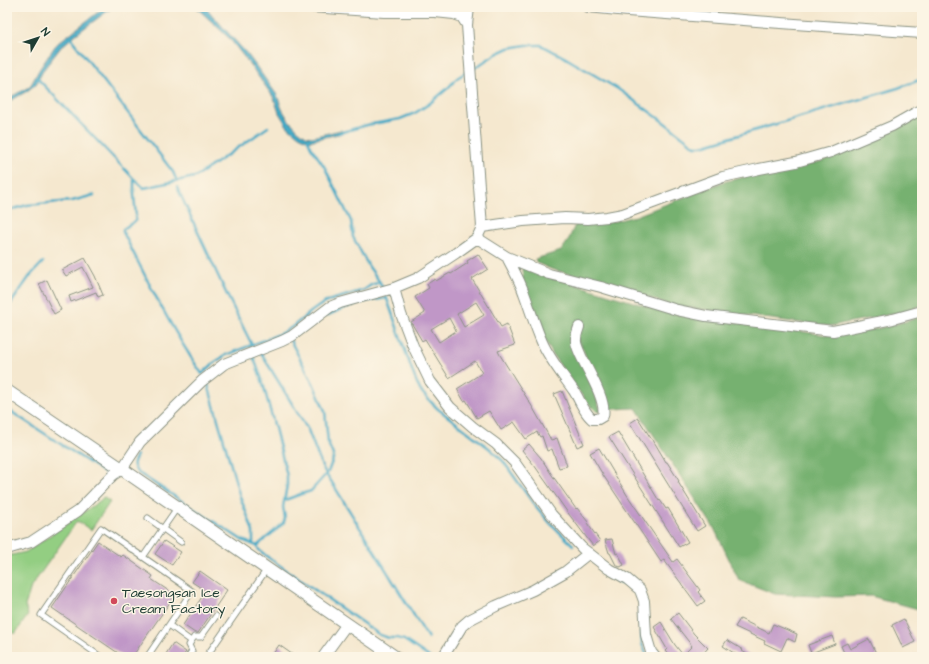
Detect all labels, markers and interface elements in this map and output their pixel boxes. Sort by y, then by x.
north arrow [18,18,58,58]
text: N [37,25,53,39]
place label: Taesongsan Ice Cream Factory [122,583,226,619]
marker: Taesongsan Ice Cream Factory [109,596,119,606]

